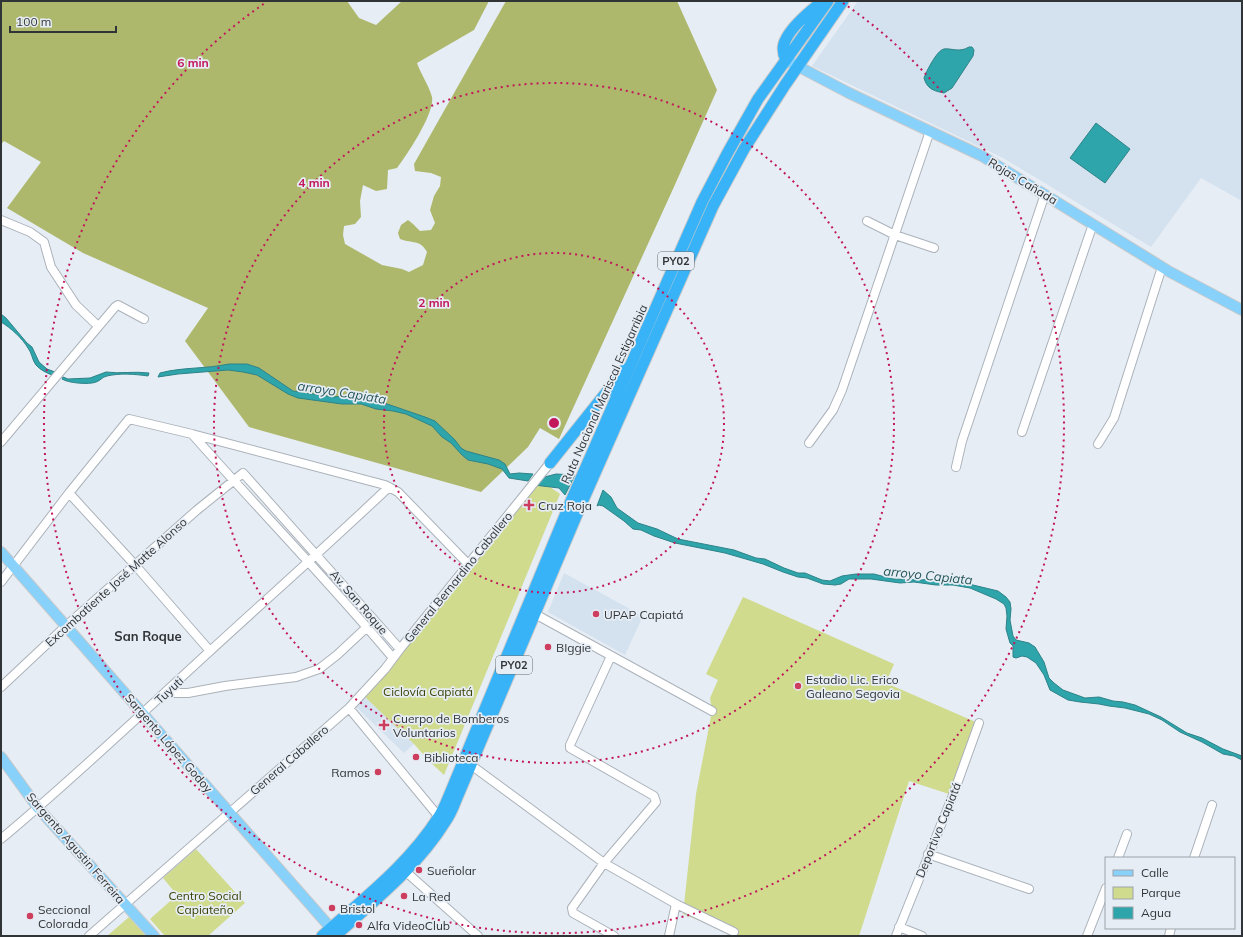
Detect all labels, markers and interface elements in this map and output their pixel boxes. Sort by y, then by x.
scale bar [10,8,116,34]
text: 100 m [16,14,51,29]
text: 6 min [177,55,209,70]
street label: Rojas Cañada [986,154,1060,208]
text: 4 min [298,175,330,190]
road number: PY02 [658,252,694,270]
text: 2 min [418,295,450,310]
street label: Ruta Nacional Mariscal Estigarribia [558,302,650,486]
water label: arroyo Capiata [296,377,388,407]
centre of rings [547,416,561,430]
place label: Cruz Roja [538,498,592,513]
marker: Cruz Roja [523,499,535,511]
street label: General Bernardino Caballero [401,508,516,645]
street label: Excombatiente José Matte Alonso [42,514,190,650]
water label: arroyo Capiata [883,562,974,588]
street label: Av. San Roque [327,567,391,637]
place label: UPAP Capiatá [604,607,683,622]
marker: UPAP Capiatá [591,609,601,619]
district label: San Roque [114,628,182,644]
place label: BIggie [556,640,591,655]
marker: BIggie [543,642,553,652]
road number: PY02 [496,656,532,674]
place label: Estadio Lic. Erico Galeano Segovia [806,672,900,701]
street label: Tuyuti [152,673,187,707]
marker: Estadio Lic. Erico Galeano Segovia [793,681,803,691]
park label: Ciclovía Capiatá [383,684,473,699]
street label: Sargento López Godoy [122,690,216,796]
place label: Cuerpo de Bomberos Voluntarios [393,711,509,740]
marker: Cuerpo de Bomberos Voluntarios [378,719,390,731]
street label: General Caballero [247,722,332,798]
place label: Biblioteca [424,750,478,765]
marker: Biblioteca [411,752,421,762]
place label: Ramos [331,765,370,780]
marker: Ramos [373,767,383,777]
street label: Deportivo Capiatá [912,780,964,880]
street label: Sargento Agustin Ferreira [24,789,128,907]
legend [1105,857,1235,929]
place label: Sueñolar [427,863,477,878]
marker: Sueñolar [414,865,424,875]
text: Calle [1141,865,1168,880]
text: Parque [1141,885,1181,900]
park label: Centro Social Capiateño [169,888,242,917]
place label: La Red [412,889,451,904]
marker: La Red [399,891,409,901]
place label: Bristol [340,901,375,916]
place label: Seccional Colorada [38,902,91,931]
marker: Bristol [327,903,337,913]
text: Agua [1141,905,1171,920]
marker: Seccional Colorada [25,911,35,921]
place label: Alfa VideoClub [367,918,450,933]
marker: Alfa VideoClub [354,920,364,930]

